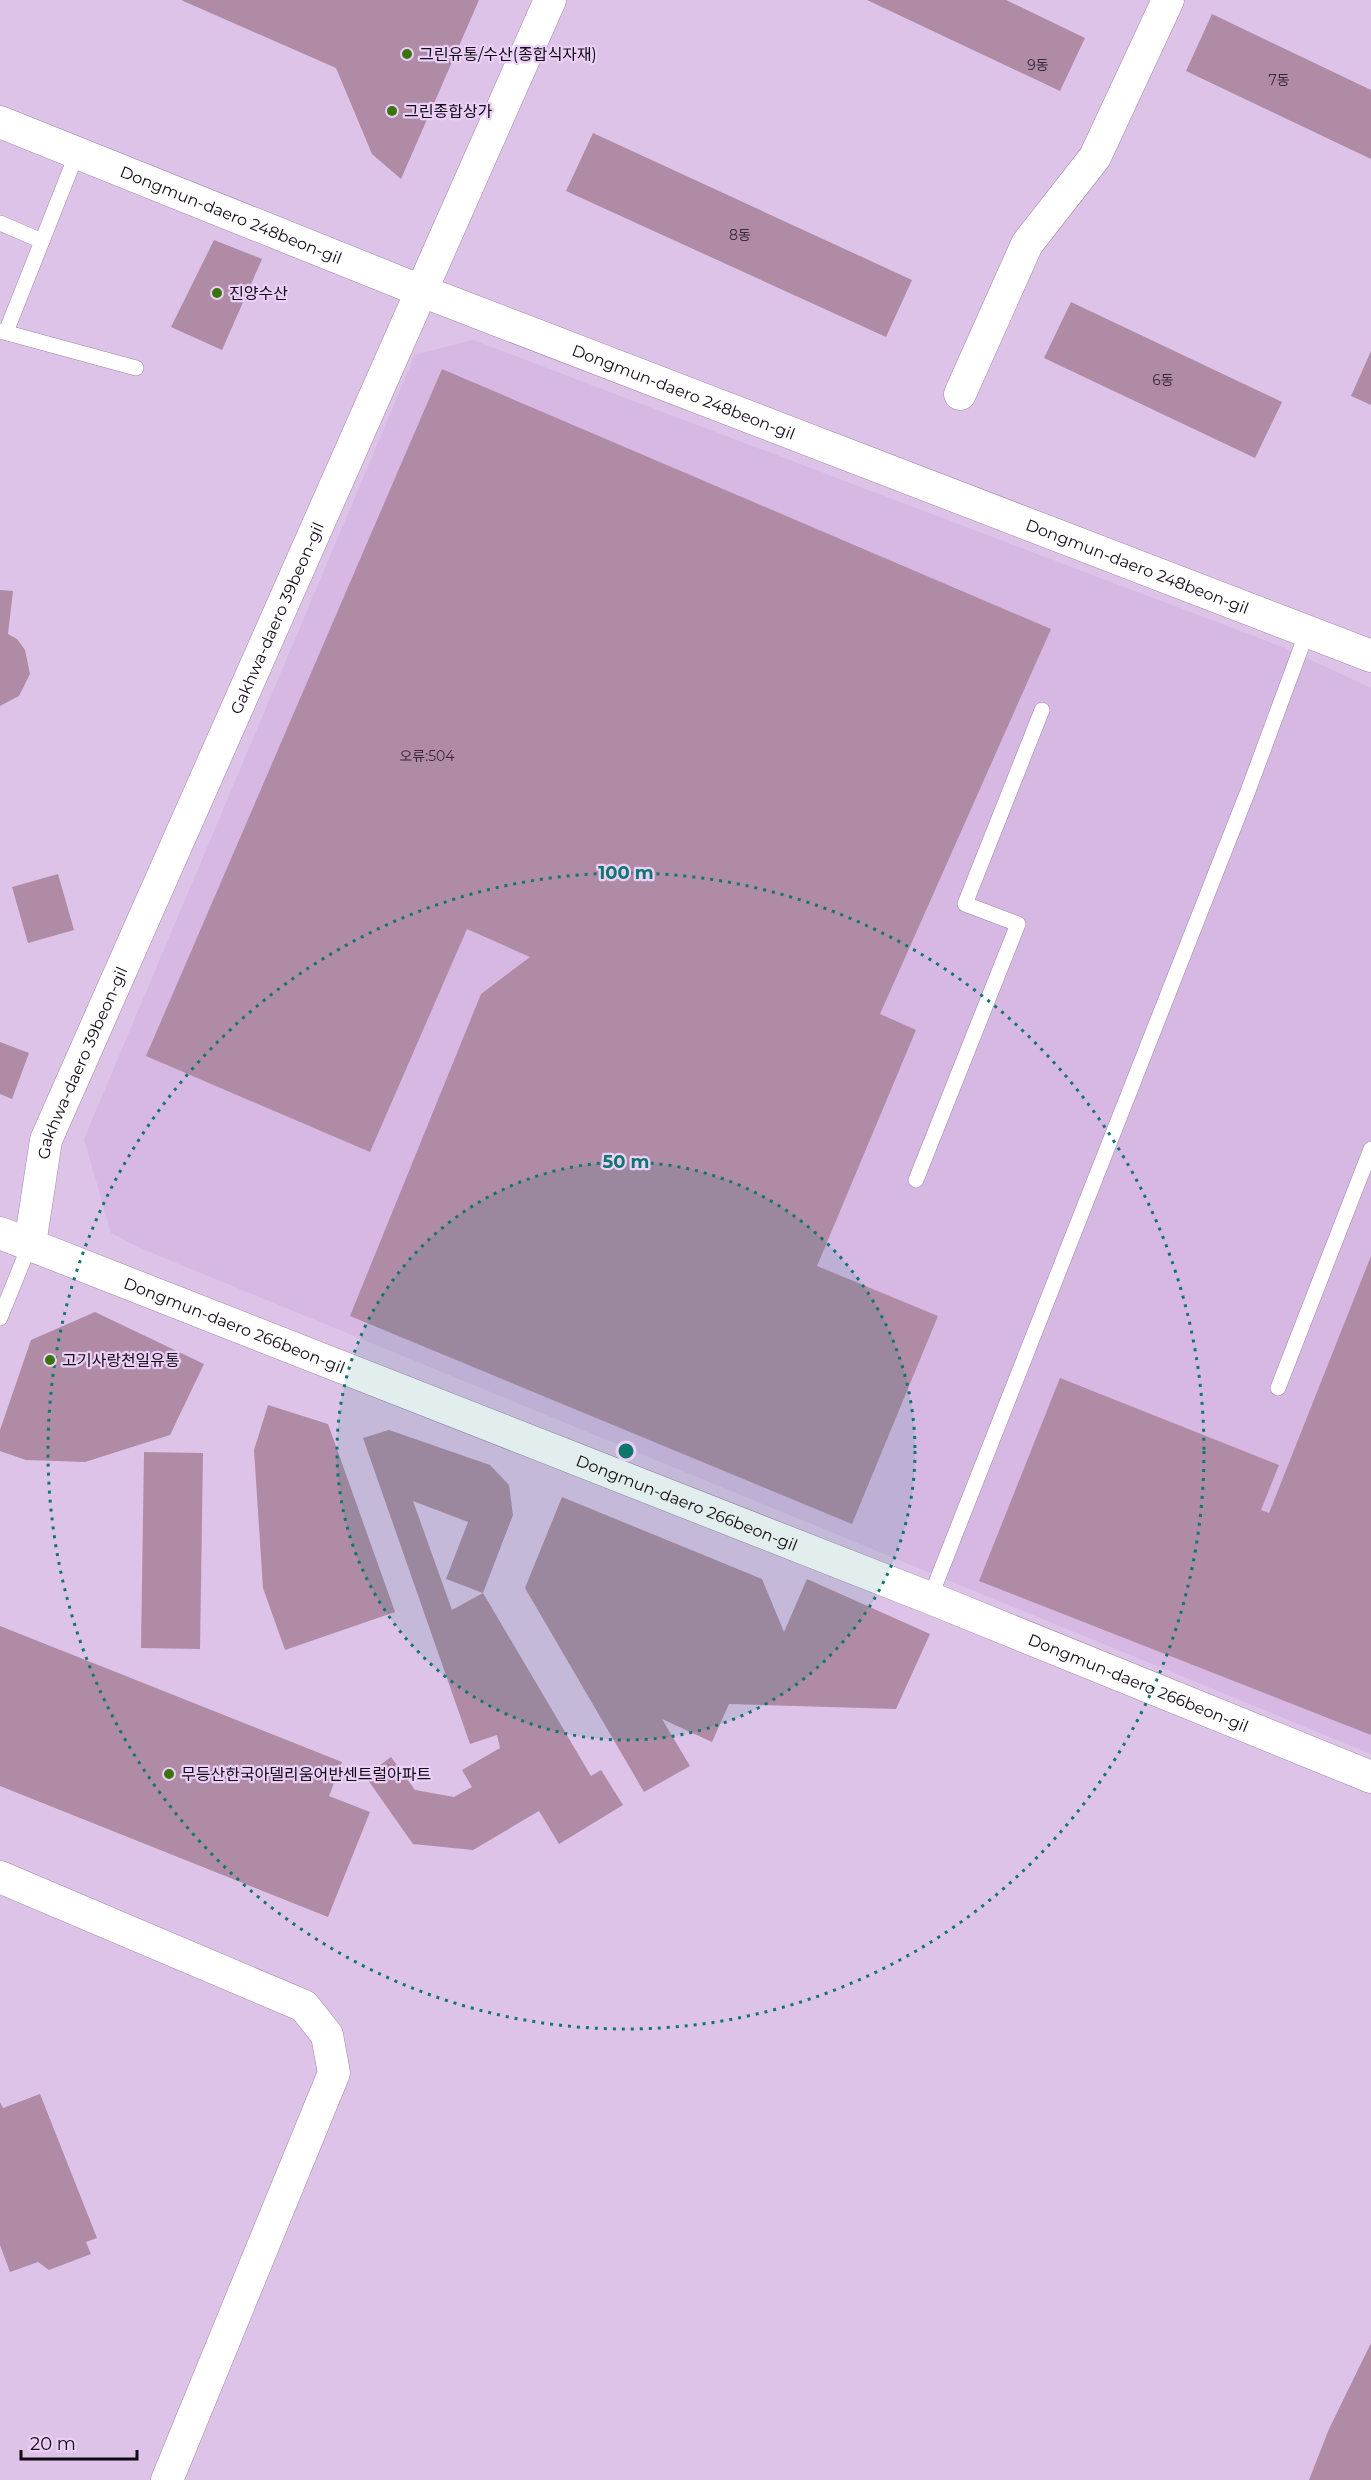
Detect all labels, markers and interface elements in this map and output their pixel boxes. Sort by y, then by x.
place label: 그린유통/수산(종합식자재) [419,45,597,64]
marker: 그린유통/수산(종합식자재) [400,47,414,61]
house number: 9동 [1027,56,1049,74]
house number: 7동 [1268,71,1290,89]
place label: 그린종합상가 [404,102,493,121]
marker: 그린종합상가 [385,104,399,118]
street label: Dongmun-daero 248beon-gil [117,162,345,268]
house number: 8동 [729,226,751,244]
place label: 진양수산 [229,284,288,303]
marker: 진양수산 [210,286,224,300]
street label: Dongmun-daero 248beon-gil [570,340,798,443]
house number: 6동 [1152,371,1174,389]
street label: Dongmun-daero 248beon-gil [1023,515,1252,618]
street label: Gakhwa-daero 39beon-gil [226,519,328,717]
house number: 오류:504 [399,747,455,765]
text: 100 m [598,862,654,884]
street label: Gakhwa-daero 39beon-gil [34,963,131,1160]
text: 50 m [603,1151,649,1173]
street label: Dongmun-daero 266beon-gil [121,1273,348,1377]
place label: 고기사랑천일유통 [62,1351,180,1370]
marker: 고기사랑천일유통 [43,1353,57,1367]
centre of rings [616,1441,636,1461]
street label: Dongmun-daero 266beon-gil [574,1451,800,1555]
street label: Dongmun-daero 266beon-gil [1025,1629,1251,1736]
place label: 무등산한국아델리움어반센트럴아파트 [181,1765,431,1784]
marker: 무등산한국아델리움어반센트럴아파트 [162,1767,176,1781]
scale bar [21,2423,136,2461]
text: 20 m [30,2433,76,2455]

